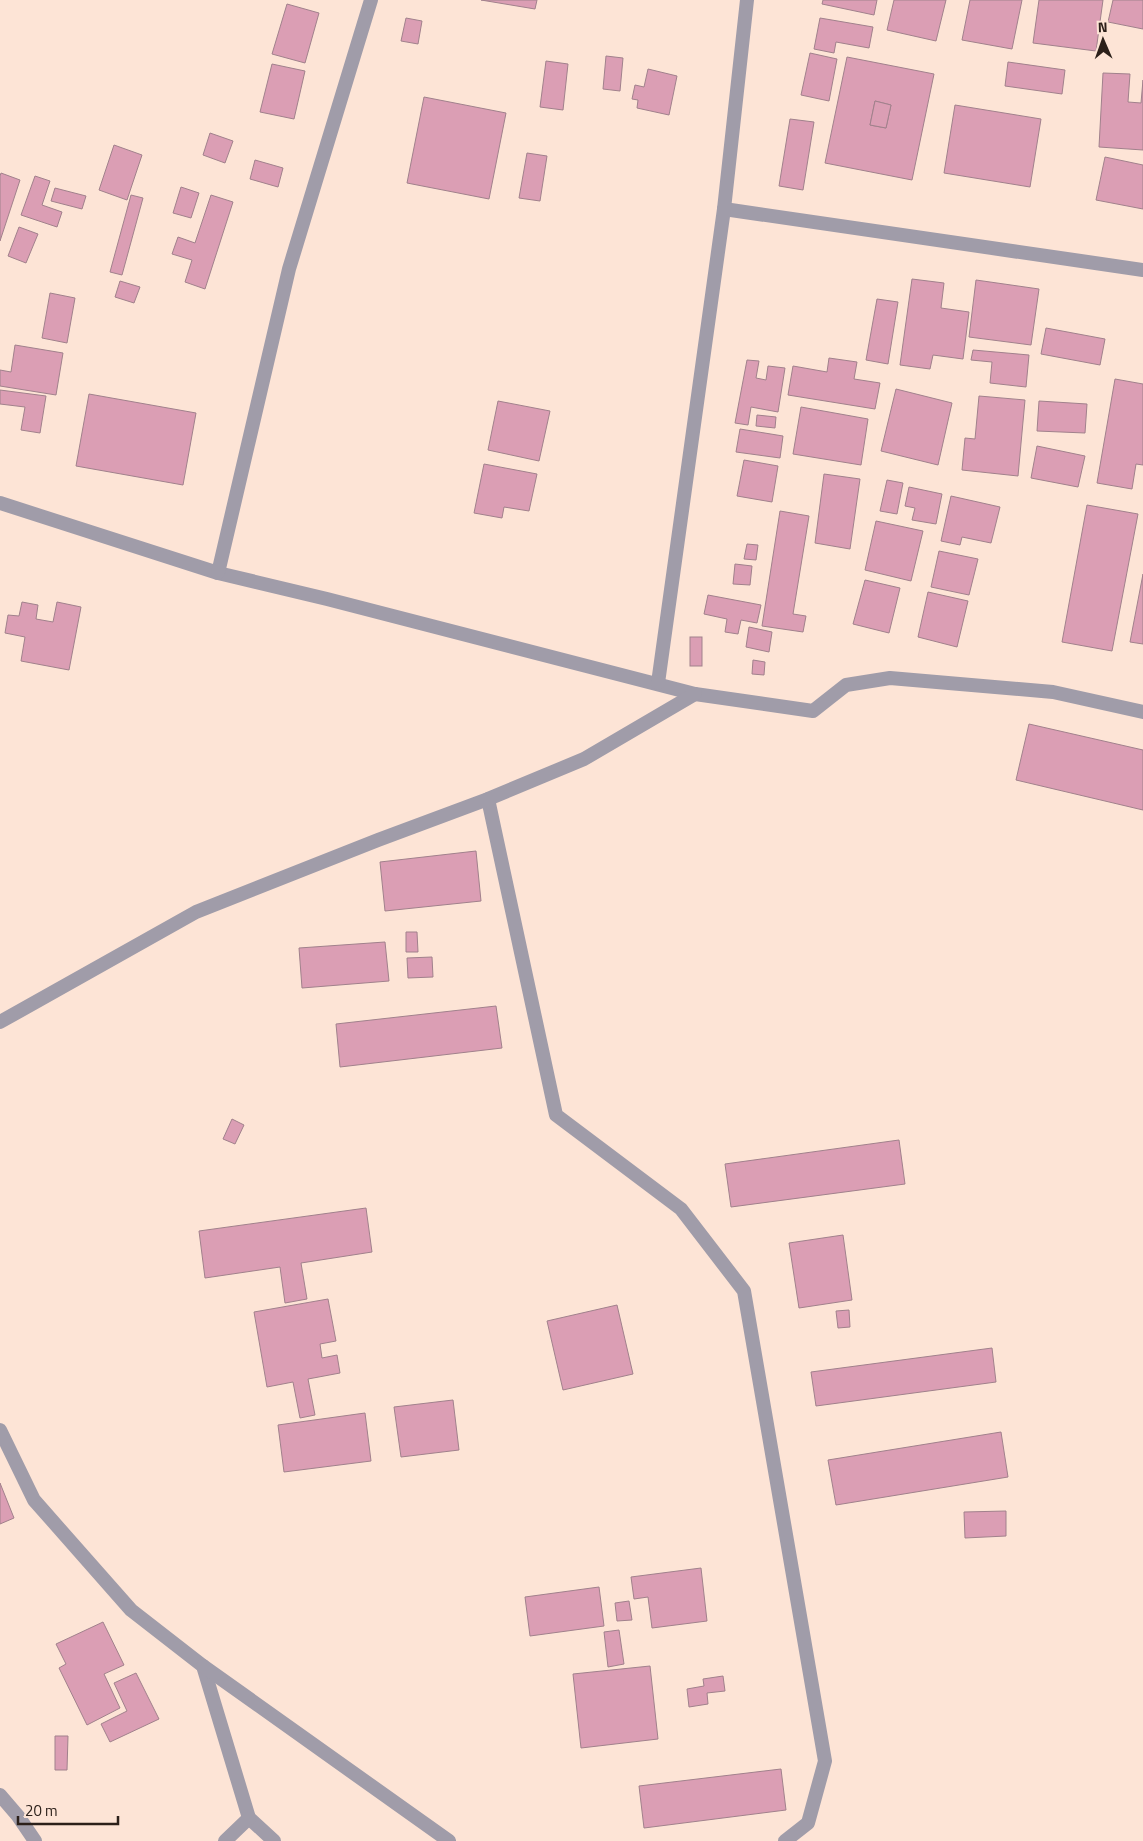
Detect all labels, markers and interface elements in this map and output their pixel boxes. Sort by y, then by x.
north arrow [1078,15,1128,65]
text: N [1097,16,1108,37]
scale bar [18,1794,118,1826]
text: 20 m [25,1799,58,1822]

